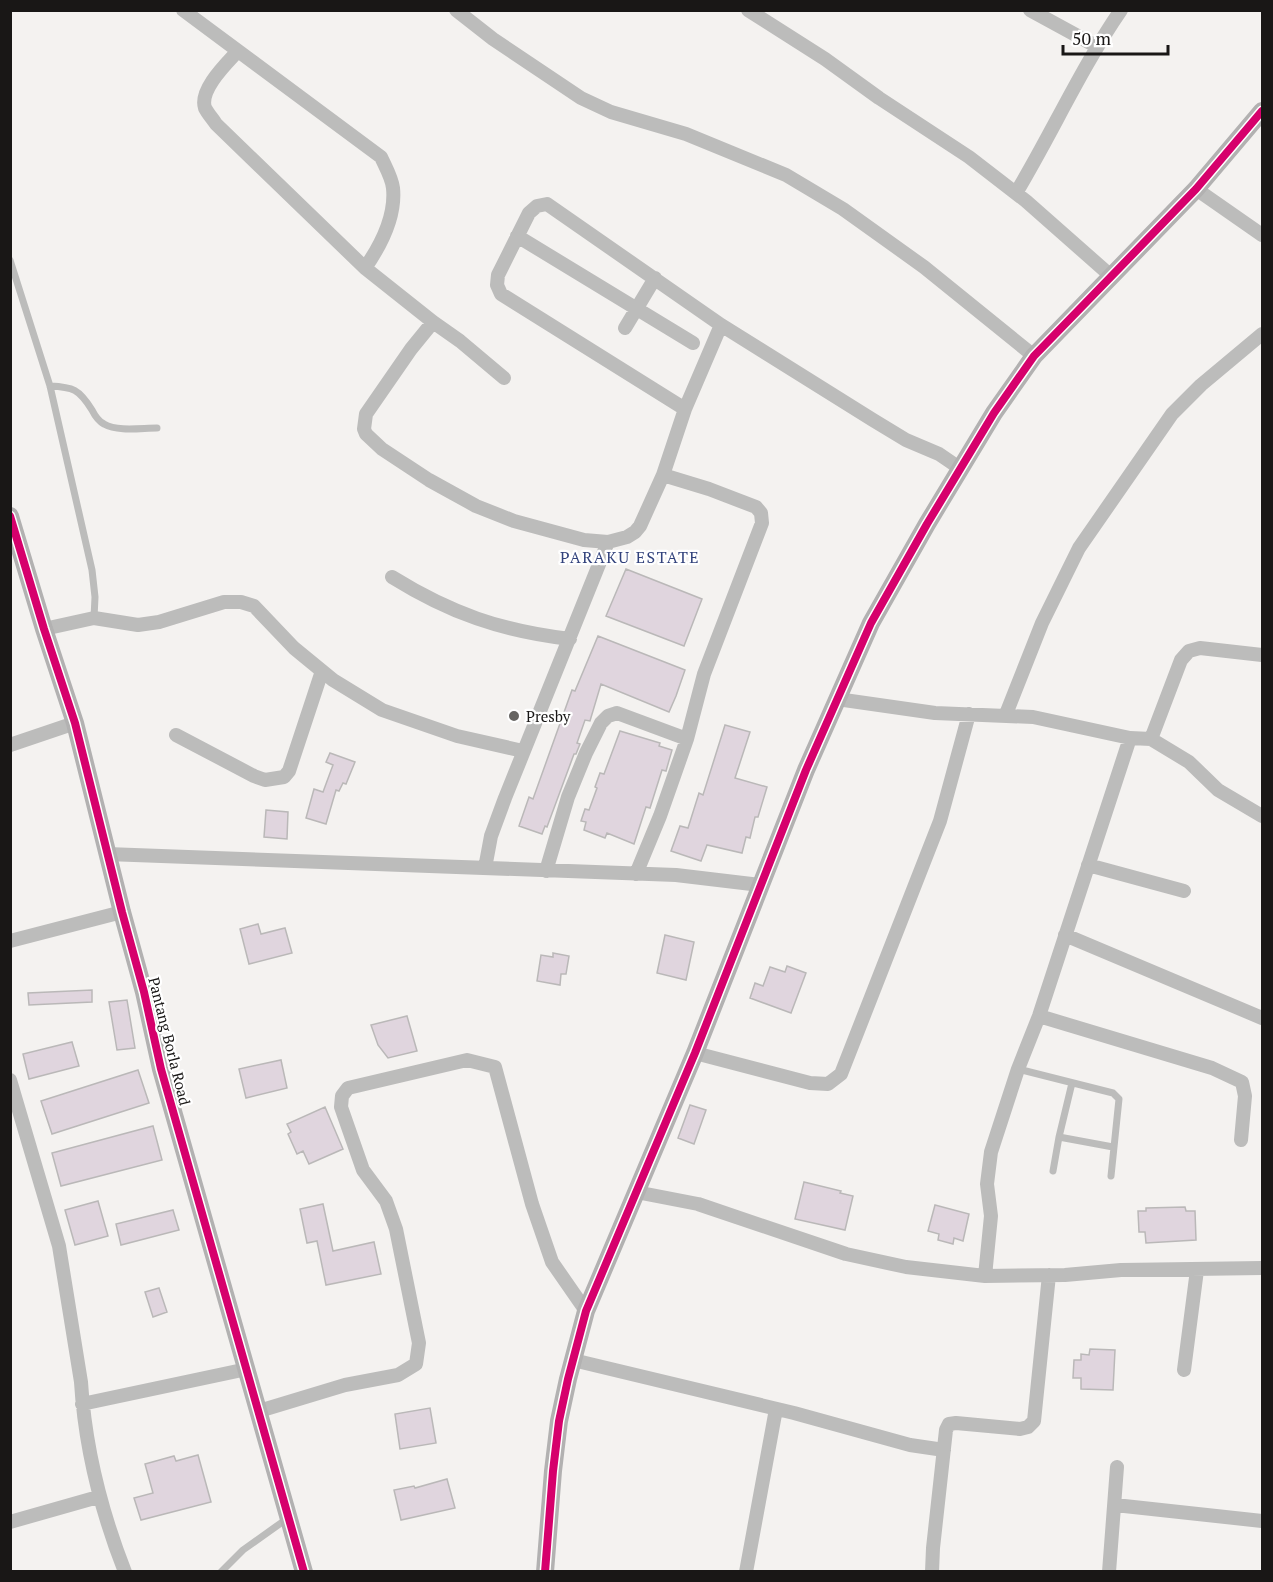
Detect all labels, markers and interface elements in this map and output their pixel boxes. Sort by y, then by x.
scale bar [1063,18,1168,56]
text: 50 m [1072,26,1112,50]
district label: PARAKU ESTATE [560,546,700,568]
place label: Presby [526,706,571,726]
marker: Presby [507,709,521,723]
street label: Pantang Borla Road [144,975,196,1107]

